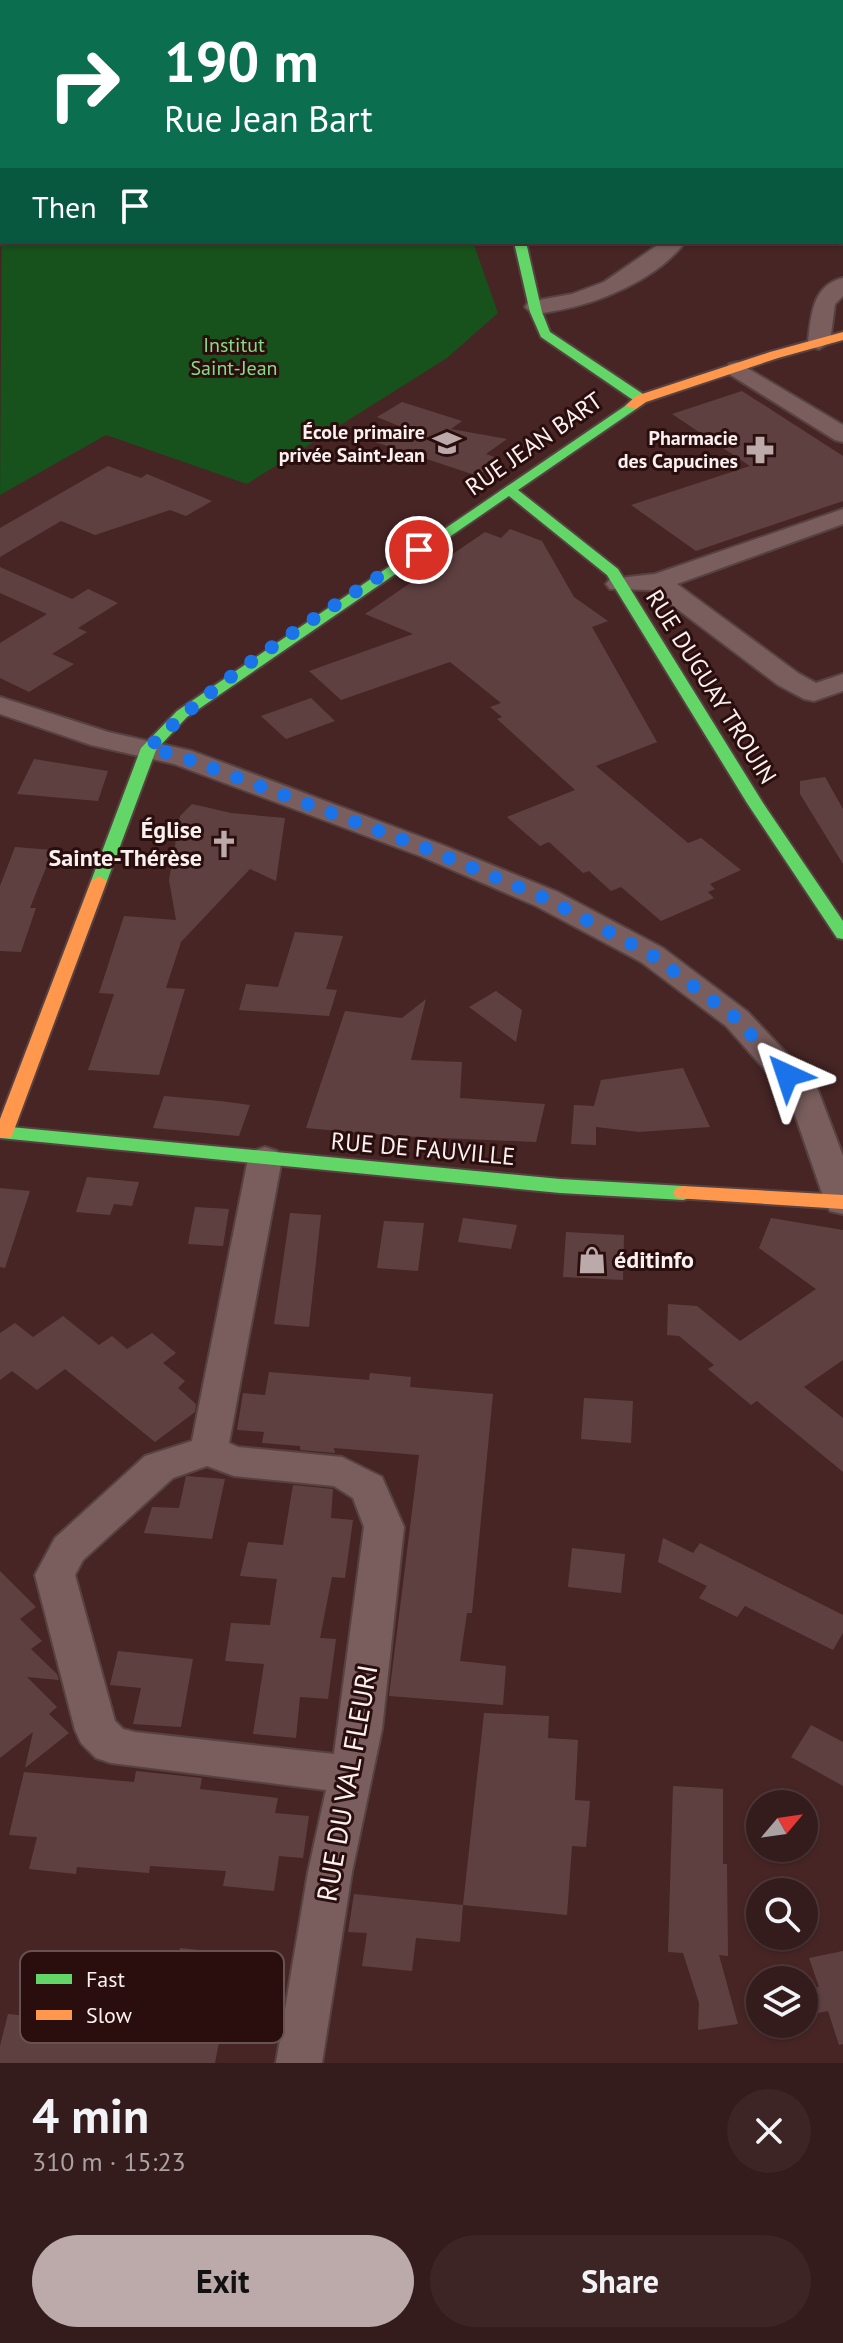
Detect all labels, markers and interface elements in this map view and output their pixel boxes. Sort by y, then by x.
text: 190 m [164,25,319,97]
icon: right [32,32,136,136]
text: Rue Jean Bart [164,95,373,142]
icon: arrive [113,184,157,228]
text: Then [32,187,97,226]
park label: Institut Saint-Jean [190,332,278,381]
street label: RUE JEAN BART [459,385,608,502]
place label: École primaire privée Saint-Jean [279,419,425,468]
place label: Pharmacie des Capucines [618,425,738,474]
school or university icon: École primaire privée Saint-Jean [432,428,462,458]
pharmacy icon: Pharmacie des Capucines [745,435,775,465]
pin [385,516,453,584]
icon: arrive [397,528,441,572]
street label: RUE DUGUAY TROUIN [639,584,784,790]
place label: Église Sainte-Thérèse [49,814,202,873]
church icon: Église Sainte-Thérèse [209,829,239,859]
position arrow [745,1033,829,1117]
street label: RUE DE FAUVILLE [330,1125,516,1172]
place label: éditinfo [614,1244,694,1275]
shop icon: éditinfo [577,1245,607,1275]
street label: RUE DU VAL FLEURI [307,1662,386,1904]
north arrow [746,1790,818,1862]
map controls [746,1790,818,2038]
button: search [746,1878,818,1950]
legend [20,1951,284,2043]
text: Fast [86,1965,126,1993]
button: layers [746,1966,818,2038]
text: Slow [86,2001,132,2029]
text: 4 min [32,2084,149,2146]
button: close [727,2089,811,2173]
text: 310 m · 15:23 [32,2145,186,2178]
button: Exit [32,2235,414,2327]
button: Share [430,2235,811,2327]

